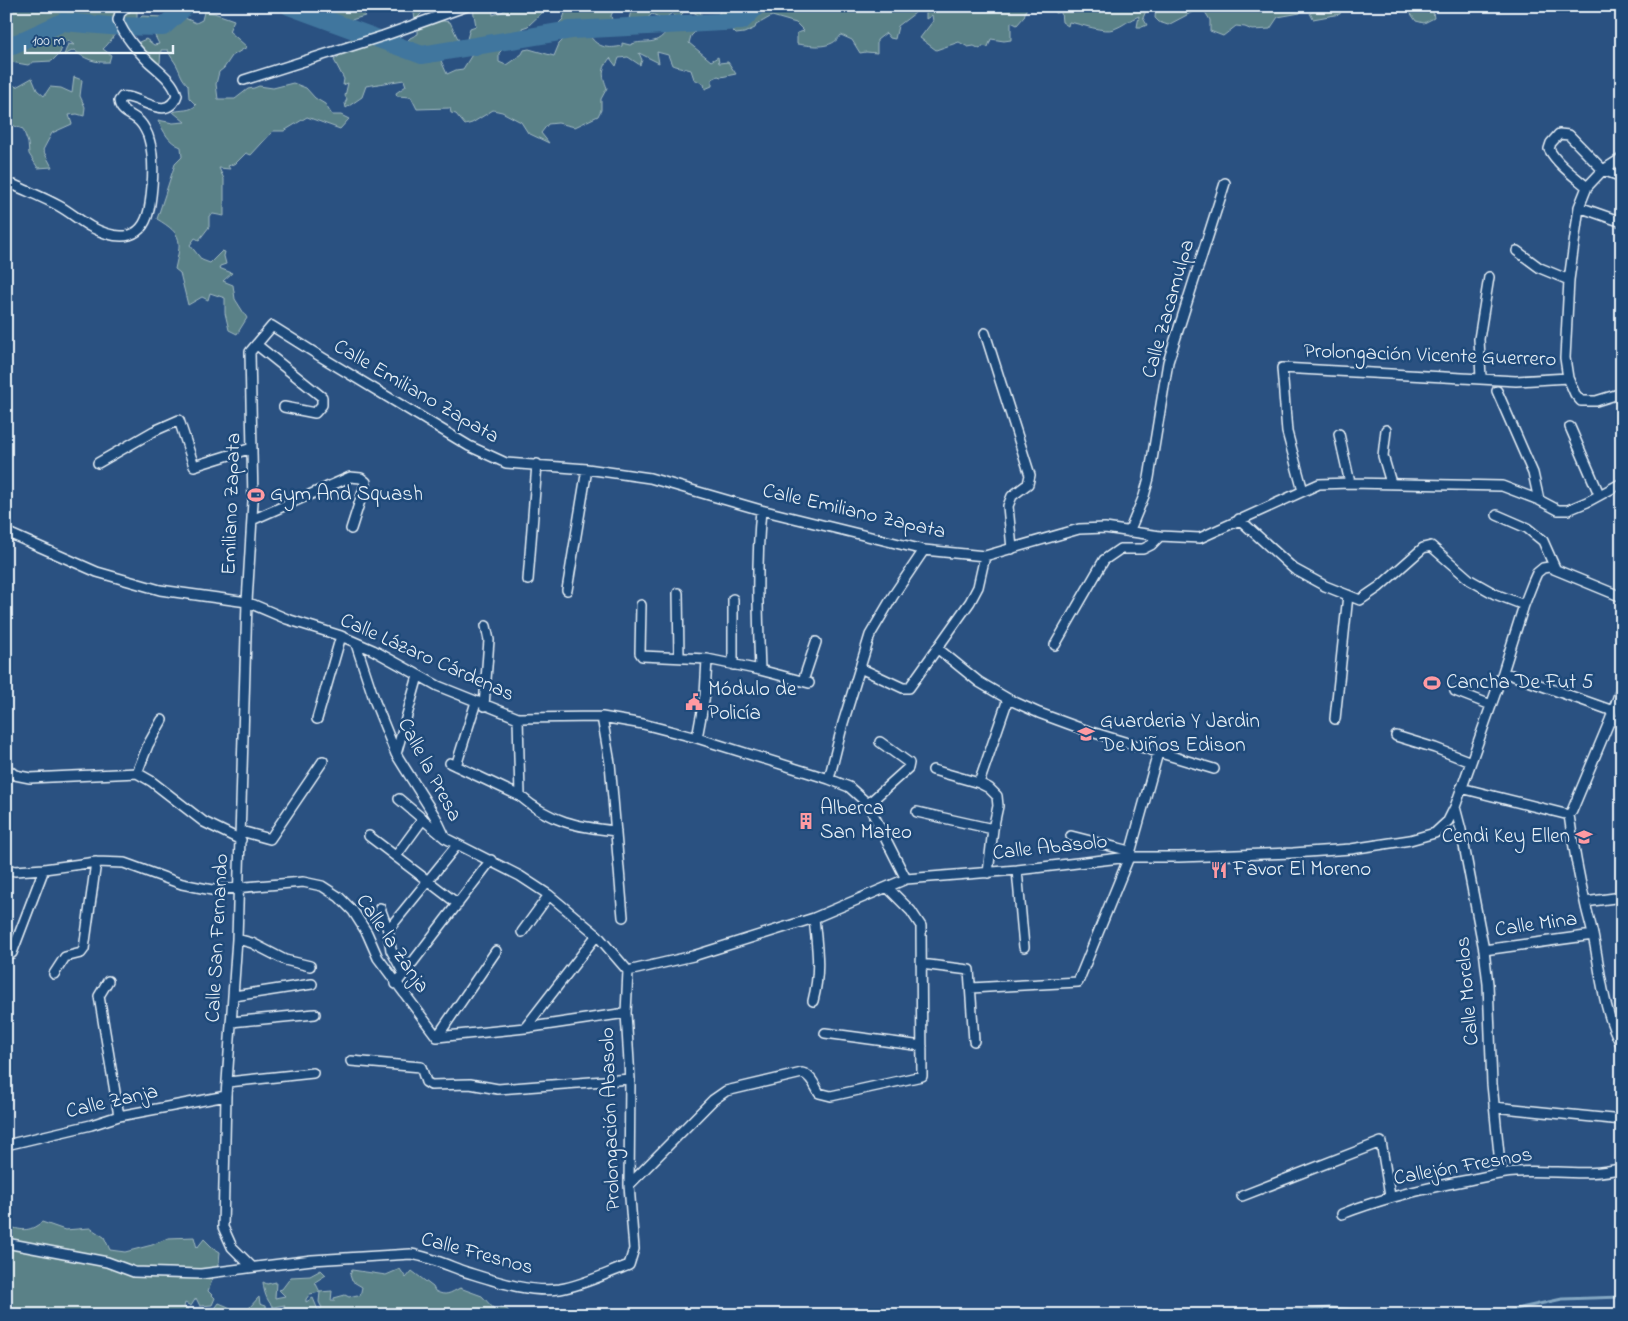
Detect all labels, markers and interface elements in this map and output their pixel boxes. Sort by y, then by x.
scale bar [25,22,172,54]
text: 100 m [32,30,65,52]
street label: Calle Zacamulpa [1135,236,1203,382]
street label: Calle Emiliano Zapata [328,332,504,452]
street label: Prolongación Vicente Guerrero [1303,337,1557,377]
street label: Emiliano Zapata [215,432,249,576]
street label: Calle Emiliano Zapata [760,476,948,548]
place label: Gym And Squash [270,480,423,512]
sports icon: Gym And Squash [246,485,266,505]
street label: Calle Lázaro Cárdenas [335,606,519,710]
place label: Cancha De Fut 5 [1446,668,1594,698]
sports icon: Cancha De Fut 5 [1422,673,1442,693]
place label: Módulo de Policía [708,675,797,729]
public building icon: Módulo de Policía [684,692,704,712]
place label: Guarderia Y Jardin De Niños Edison [1099,707,1260,761]
street label: Calle la Presa [389,713,469,827]
school or university icon: Guarderia Y Jardin De Niños Edison [1076,724,1096,744]
place label: Alberca San Mateo [820,794,912,848]
building icon: Alberca San Mateo [796,811,816,831]
place label: Cendi Key Ellen [1442,822,1570,854]
street label: Calle Abasolo [991,827,1109,869]
school or university icon: Cendi Key Ellen [1574,827,1594,847]
street label: Calle San Fernando [199,853,237,1023]
place label: Favor El Moreno [1232,855,1371,885]
restaurant icon: Favor El Moreno [1209,860,1229,880]
street label: Calle la Zanja [348,888,436,1000]
street label: Calle Mina [1493,904,1579,946]
street label: Calle Morelos [1448,935,1488,1047]
street label: Prolongación Abasolo [593,1027,631,1211]
street label: Calle Zanja [63,1077,161,1127]
street label: Callejón Fresnos [1391,1140,1535,1194]
street label: Calle Fresnos [418,1225,536,1283]

